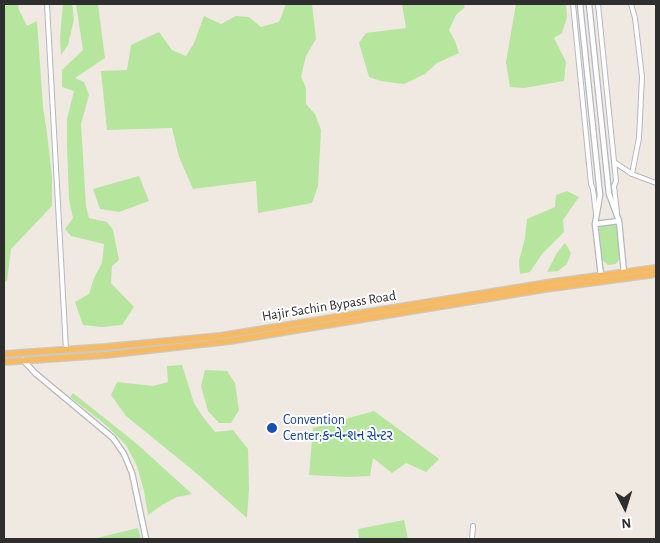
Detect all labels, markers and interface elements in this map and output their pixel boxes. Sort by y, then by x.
street label: Hajir Sachin Bypass Road [261,287,397,325]
place label: Convention Center;કન્વેન્શન સેન્ટર [283,412,393,444]
marker: Convention Center;કન્વેન્શન સેન્ટર [265,421,279,435]
north arrow [600,483,650,533]
text: N [621,516,632,530]

